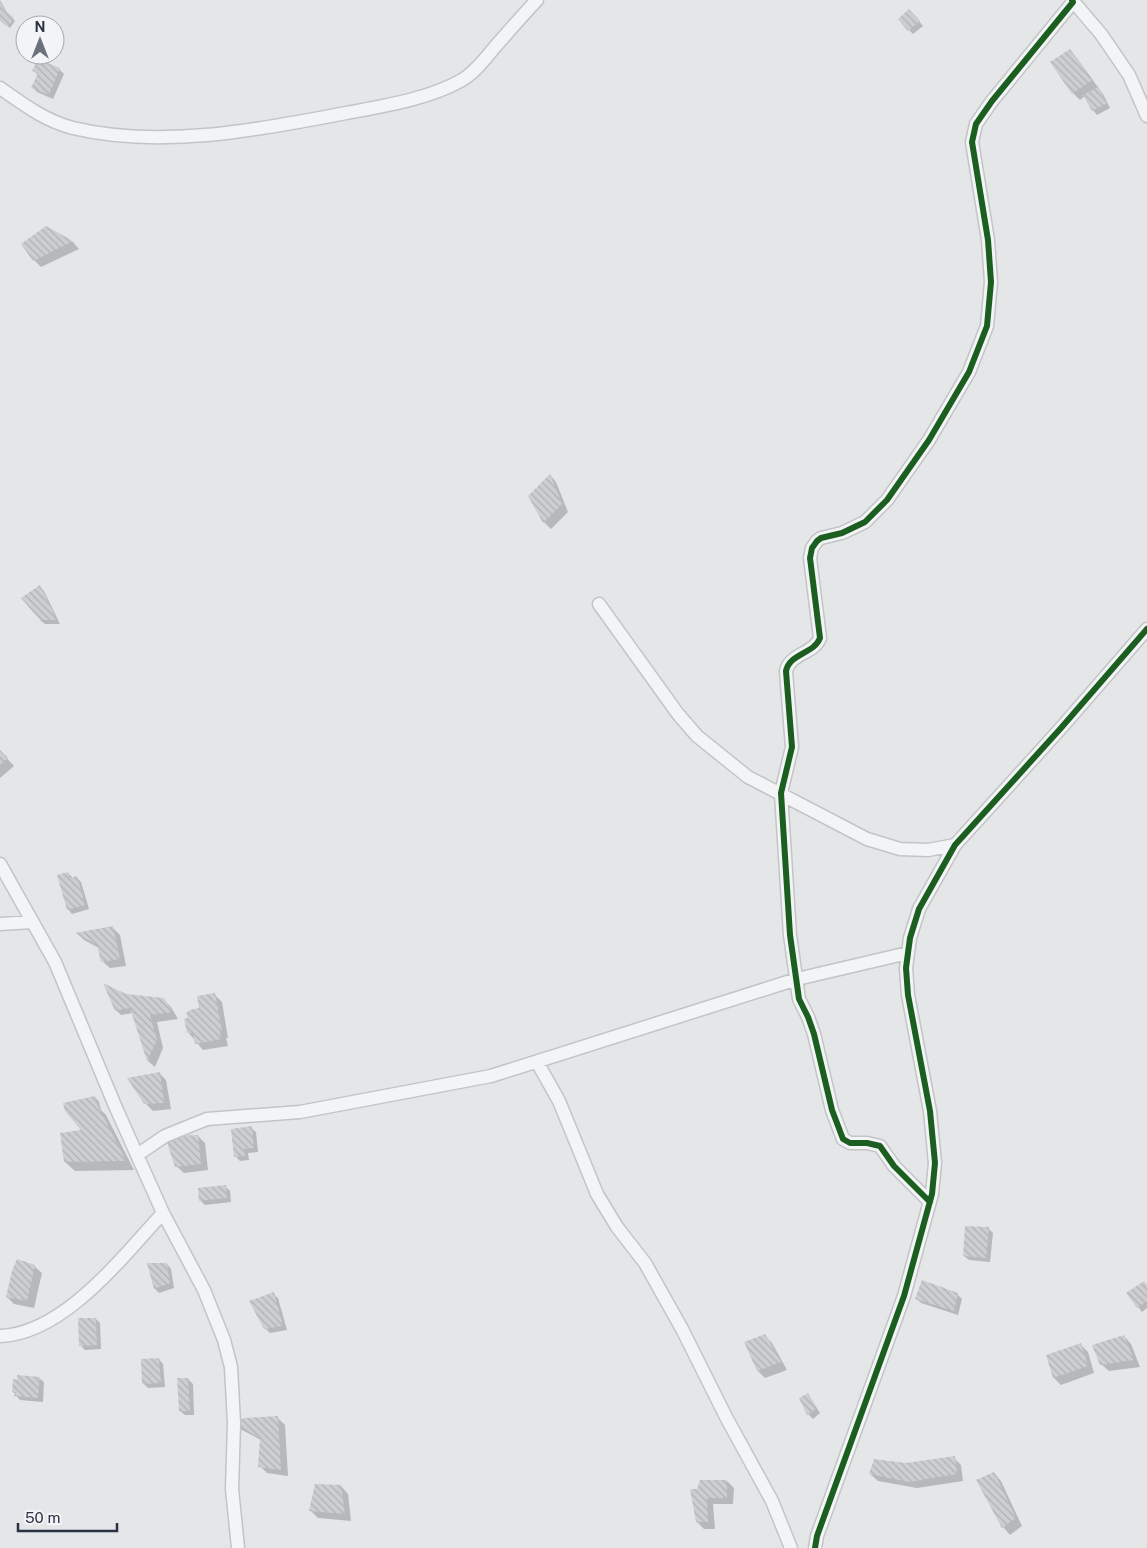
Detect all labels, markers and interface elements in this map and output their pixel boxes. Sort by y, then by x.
north arrow [15,15,65,65]
text: N [35,19,45,35]
scale bar [18,1500,116,1532]
text: 50 m [25,1509,60,1526]

